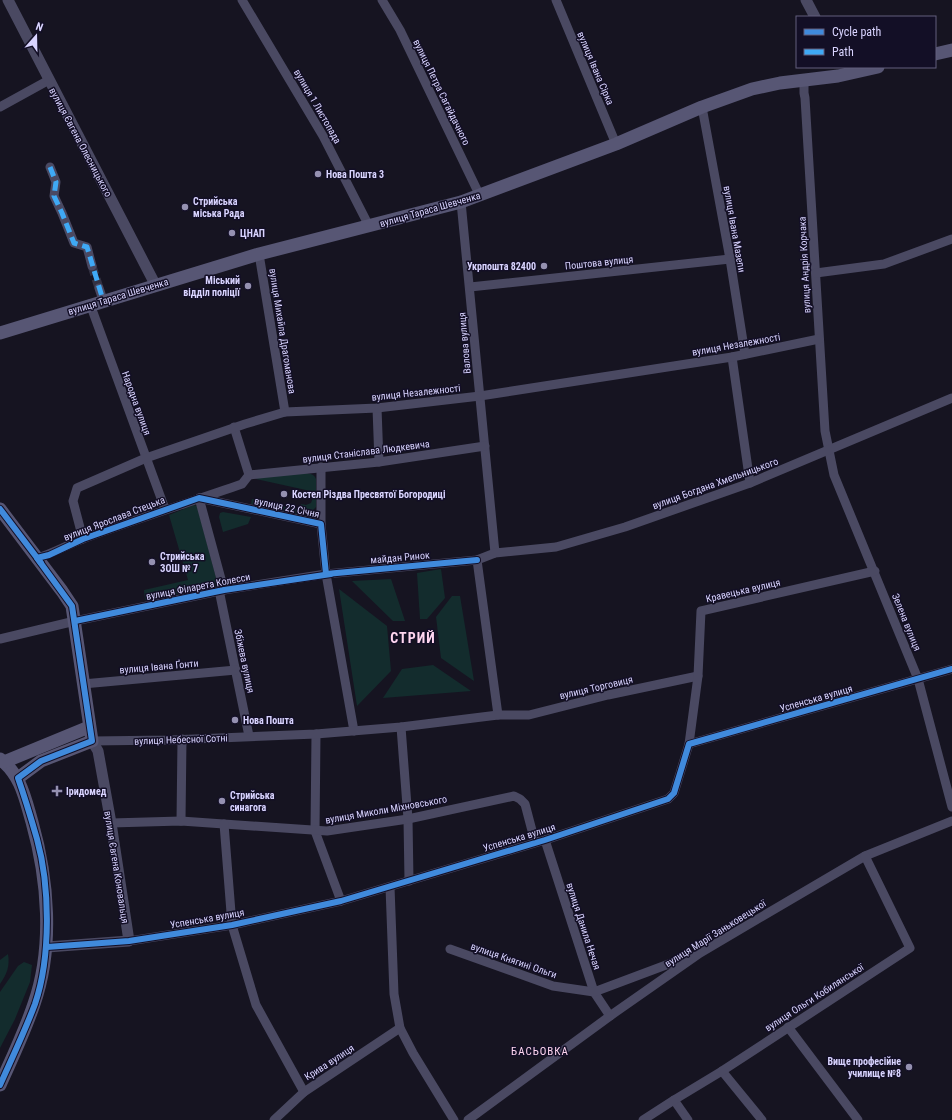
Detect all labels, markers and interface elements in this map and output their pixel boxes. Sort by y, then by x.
north arrow [16,16,56,56]
legend [796,16,936,68]
text: N [34,20,45,34]
text: Cycle path [832,25,882,39]
street label: вулиця Івана Сірка [575,30,616,107]
street label: вулиця Петра Сагайдачного [411,37,472,147]
text: Path [832,45,854,59]
street label: вулиця 1 Листопада [292,67,343,145]
street label: вулиця Євгена Олесницького [47,86,114,199]
marker: Нова Пошта 3 [313,169,323,179]
place label: Нова Пошта 3 [326,169,384,180]
street label: вулиця Івана Мазепи [721,185,748,273]
street label: вулиця Тараса Шевченка [379,190,482,229]
place label: Стрийська міська Рада [193,196,245,219]
marker: Стрийська міська Рада [180,202,190,212]
street label: вулиця Андрія Корчака [796,216,813,314]
marker: ЦНАП [227,228,237,238]
place label: ЦНАП [240,228,265,239]
street label: Поштова вулиця [564,253,634,272]
place label: Укрпошта 82400 [467,261,536,272]
marker: Укрпошта 82400 [539,261,549,271]
street label: вулиця Михайла Драгоманова [267,268,298,395]
place label: Міський відділ поліції [183,275,241,298]
street label: вулиця Тараса Шевченка [67,276,170,317]
marker: Міський відділ поліції [243,281,253,291]
street label: Валова вулиця [456,312,473,374]
street label: вулиця Незалежності [691,331,781,358]
street label: Народна вулиця [120,370,153,437]
street label: вулиця Незалежності [371,382,461,403]
street label: вулиця Станіслава Людкевича [302,438,430,465]
street label: вулиця Богдана Хмельницького [651,456,780,511]
marker: Костел Різдва Пресвятої Богородиці [279,489,289,499]
place label: Костел Різдва Пресвятої Богородиці [292,489,446,500]
street label: вулиця Ярослава Стецька [62,494,167,543]
street label: вулиця 22 Січня [253,495,321,520]
street label: майдан Ринок [370,549,430,566]
place label: Стрийська ЗОШ № 7 [160,551,205,574]
marker: Стрийська ЗОШ № 7 [147,557,157,567]
street label: вулиця Філарета Колесси [145,570,251,602]
street label: Кравецька вулиця [705,577,782,604]
street label: Зелена вулиця [890,592,923,653]
street label: Збіжева вулиця [232,628,257,694]
district label: СТРИЙ [390,630,436,646]
street label: вулиця Івана Ґонти [119,657,199,675]
street label: вулиця Торговиця [558,674,634,701]
street label: Успенська вулиця [778,683,854,714]
marker: Нова Пошта [230,715,240,725]
place label: Нова Пошта [243,715,294,726]
street label: вулиця Небесної Сотні [134,732,228,747]
marker: Іридомед [51,785,63,797]
place label: Іридомед [66,786,107,797]
place label: Стрийська синагога [230,790,275,813]
street label: вулиця Миколи Міхновського [324,793,448,826]
marker: Стрийська синагога [217,796,227,806]
street label: вулиця Євгена Коновальця [102,810,131,924]
street label: Успенська вулиця [482,821,557,854]
street label: вулиця Данила Нечая [564,881,603,971]
street label: вулиця Марії Заньковецької [663,897,768,969]
street label: Успенська вулиця [169,907,245,930]
street label: вулиця Княгині Ольги [469,941,558,980]
street label: вулиця Ольги Кобилянської [763,961,866,1033]
street label: Крива вулиця [302,1042,356,1083]
district label: БАСЬОВКА [511,1045,569,1058]
place label: Вище професійне училище №8 [827,1056,901,1079]
marker: Вище професійне училище №8 [904,1062,914,1072]

